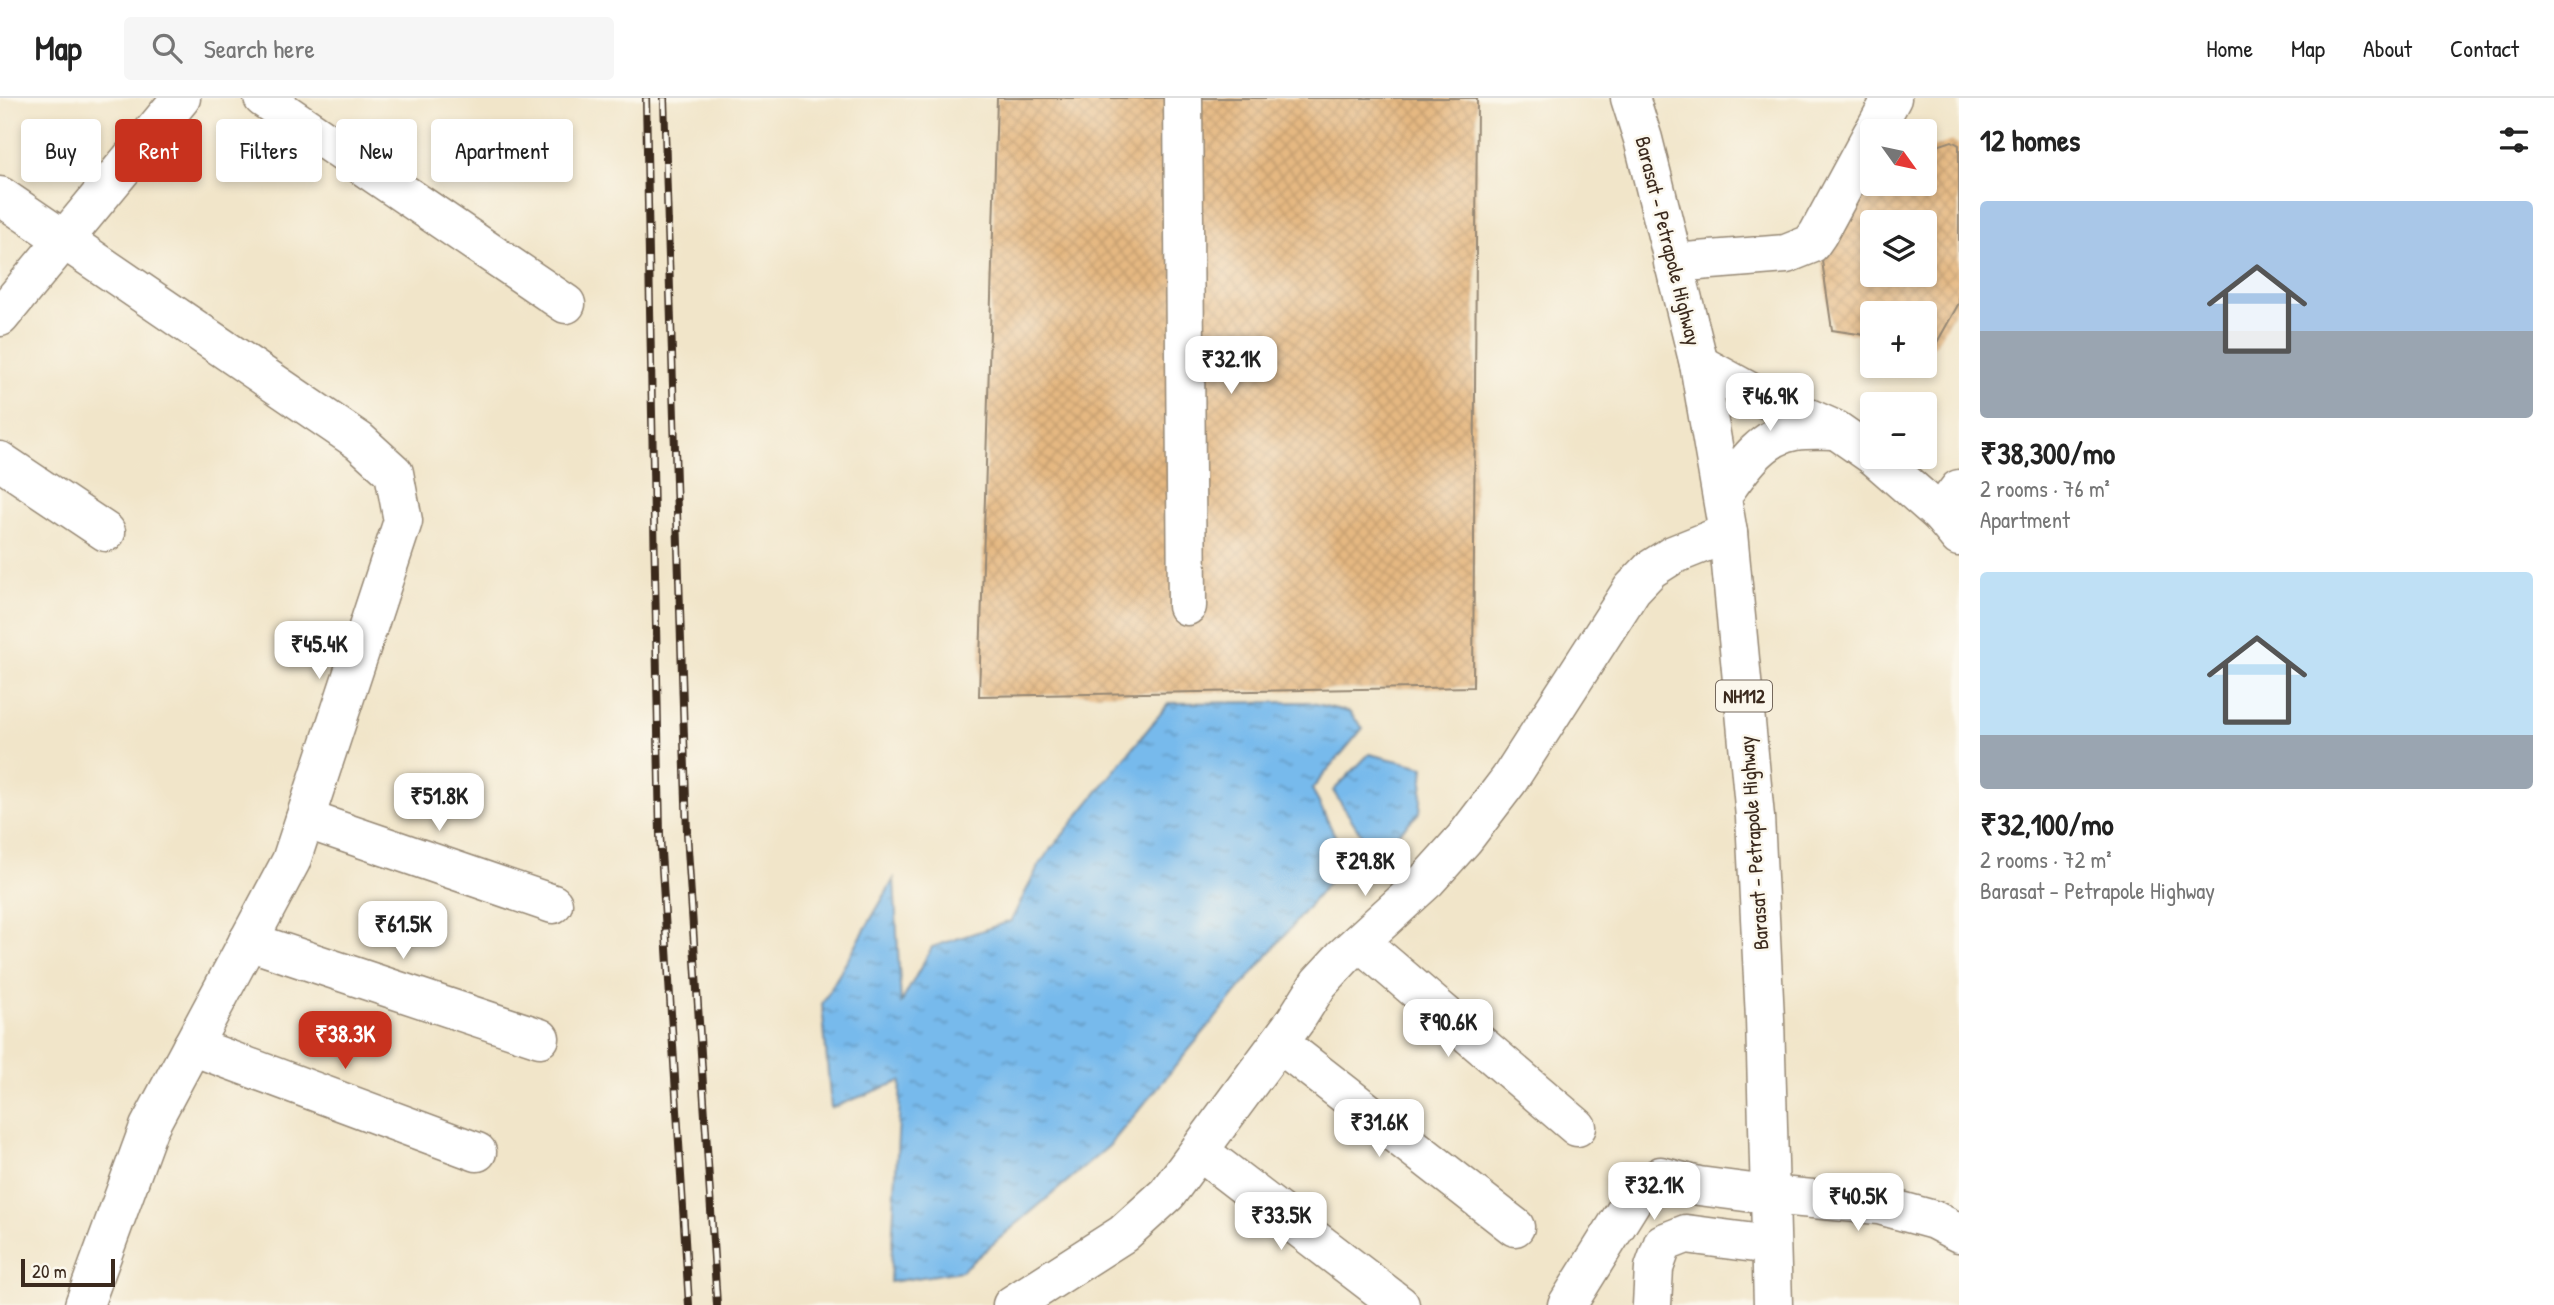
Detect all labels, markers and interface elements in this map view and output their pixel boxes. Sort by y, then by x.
search box [124,17,614,80]
text: Map [35,26,82,70]
icon: search [148,29,186,67]
text: Search here [204,31,315,66]
text: Home [2206,32,2253,64]
text: Map [2291,32,2325,64]
text: About [2363,32,2412,64]
text: Contact [2450,32,2519,64]
chip: Buy [21,119,101,182]
chip: Rent [115,119,202,182]
chip: Filters [216,119,322,182]
chip: New [336,119,417,182]
chip: Apartment [431,119,573,182]
north arrow [1860,119,1937,196]
map controls [1860,119,1937,469]
text: 12 homes [1980,120,2080,160]
icon: filters [2495,121,2533,159]
street label: Barasat - Petrapole Highway [1628,133,1709,349]
button: layers [1860,210,1937,287]
icon: home [2194,246,2320,372]
button: + [1860,301,1937,378]
pin: ₹32.1K [1174,336,1288,396]
text: ₹32.1K [1201,343,1261,374]
pin: ₹46.9K [1713,374,1827,433]
text: ₹46.9K [1742,380,1798,411]
button: − [1860,392,1937,469]
text: ₹38,300/mo [1980,433,2115,473]
text: 2 rooms · 76 m² [1980,473,2110,504]
text: Apartment [1980,504,2070,535]
icon: home [2194,617,2320,743]
pin: ₹45.4K [262,622,376,681]
text: ₹45.4K [290,628,348,659]
road number: NH112 [1716,680,1772,712]
street label: Barasat - Petrapole Highway [1732,735,1775,951]
pin: ₹51.8K [382,774,496,833]
text: ₹51.8K [410,780,468,811]
text: ₹32,100/mo [1980,804,2114,844]
pin: ₹29.8K [1308,838,1422,898]
text: 2 rooms · 72 m² [1980,844,2112,875]
text: ₹29.8K [1335,845,1395,876]
text: Barasat - Petrapole Highway [1980,875,2215,906]
pin: ₹61.5K [346,902,460,961]
text: ₹61.5K [374,908,432,939]
pin: ₹90.6K [1391,1000,1505,1059]
text: ₹90.6K [1419,1006,1477,1037]
pin: ₹38.3K [288,1012,402,1071]
text: ₹38.3K [315,1018,375,1049]
pin: ₹31.6K [1322,1100,1436,1159]
text: ₹31.6K [1350,1106,1408,1137]
pin: ₹32.1K [1597,1162,1711,1222]
text: ₹32.1K [1624,1169,1684,1200]
pin: ₹40.5K [1801,1174,1915,1233]
text: ₹40.5K [1829,1180,1887,1211]
pin: ₹33.5K [1224,1192,1338,1252]
text: ₹33.5K [1251,1199,1311,1230]
scale bar [21,1256,116,1288]
text: 20 m [32,1258,67,1284]

